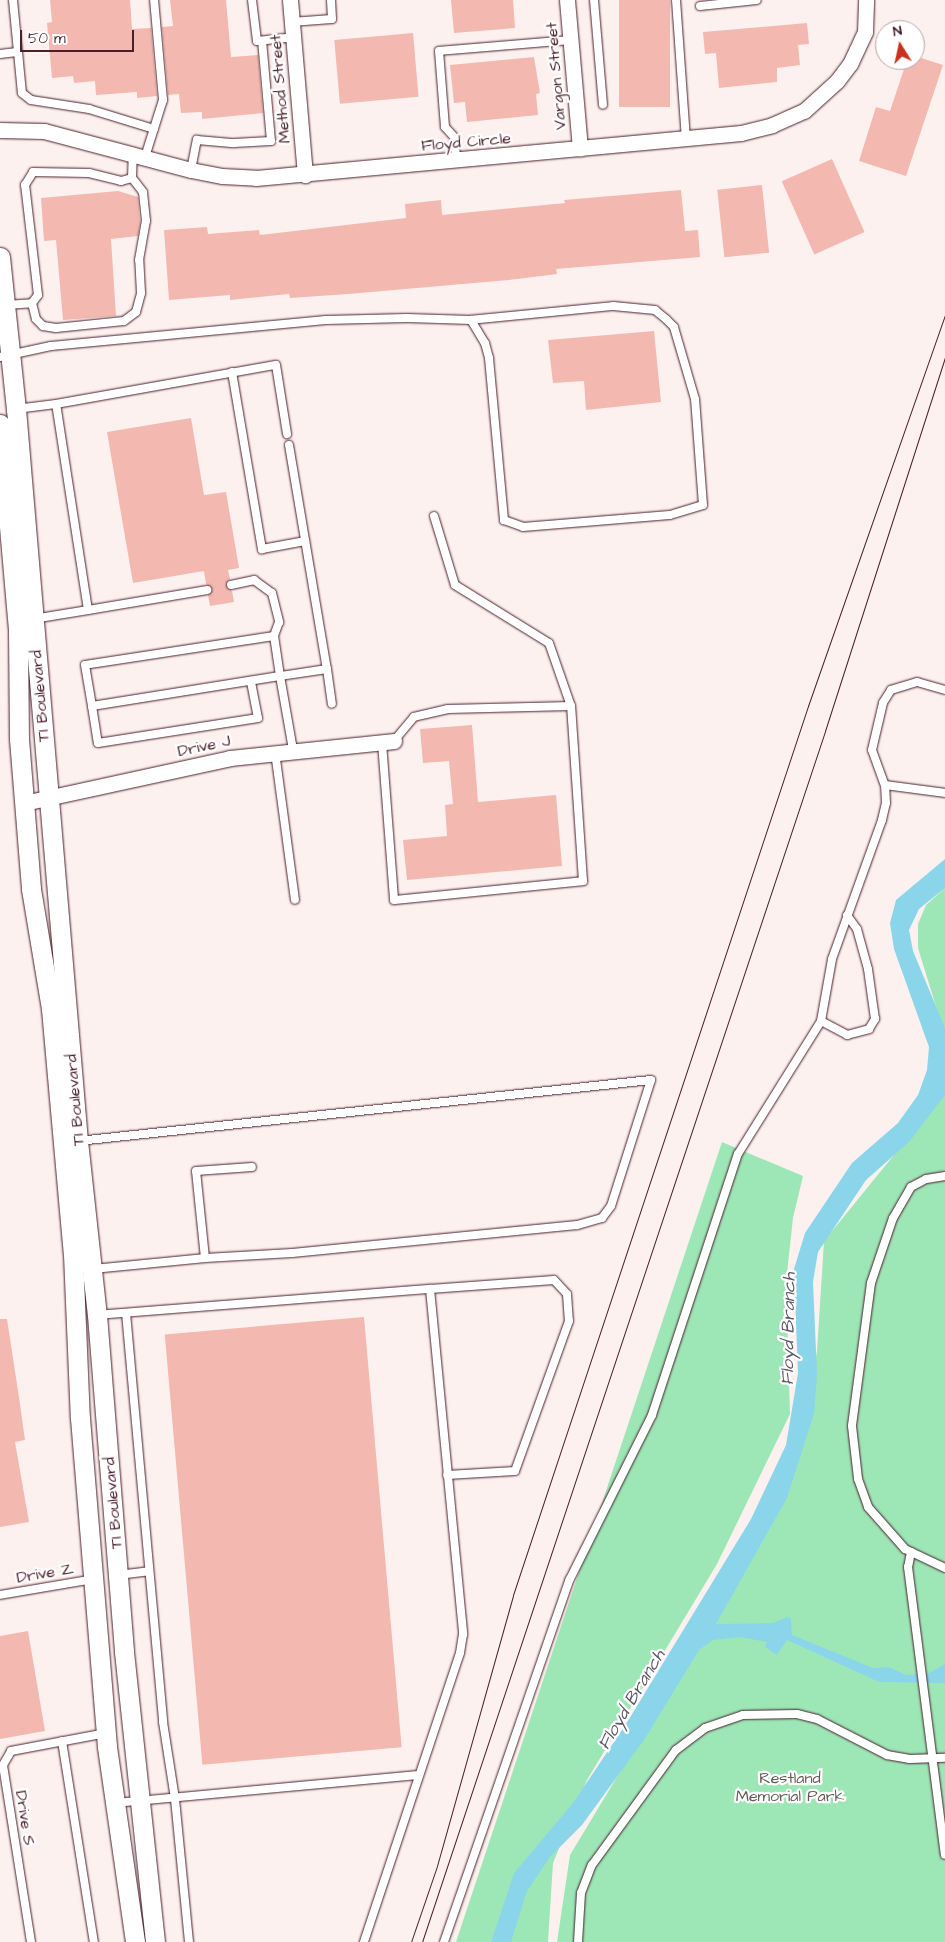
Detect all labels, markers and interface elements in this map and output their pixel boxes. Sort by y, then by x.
scale bar [22,20,136,52]
north arrow [875,20,925,70]
street label: Vargon Street [542,21,570,131]
text: N [892,21,904,42]
text: 50 m [28,28,66,49]
street label: Method Street [266,34,294,144]
street label: Floyd Circle [420,129,512,155]
street label: TI Boulevard [26,649,54,743]
street label: Drive J [176,731,232,761]
street label: TI Boulevard [61,1053,89,1147]
water label: Floyd Branch [777,1272,801,1386]
street label: TI Boulevard [99,1456,127,1550]
street label: Drive Z [15,1559,75,1587]
water label: Floyd Branch [594,1646,670,1754]
park label: Restland Memorial Park [736,1768,844,1806]
street label: Drive S [11,1789,39,1847]

